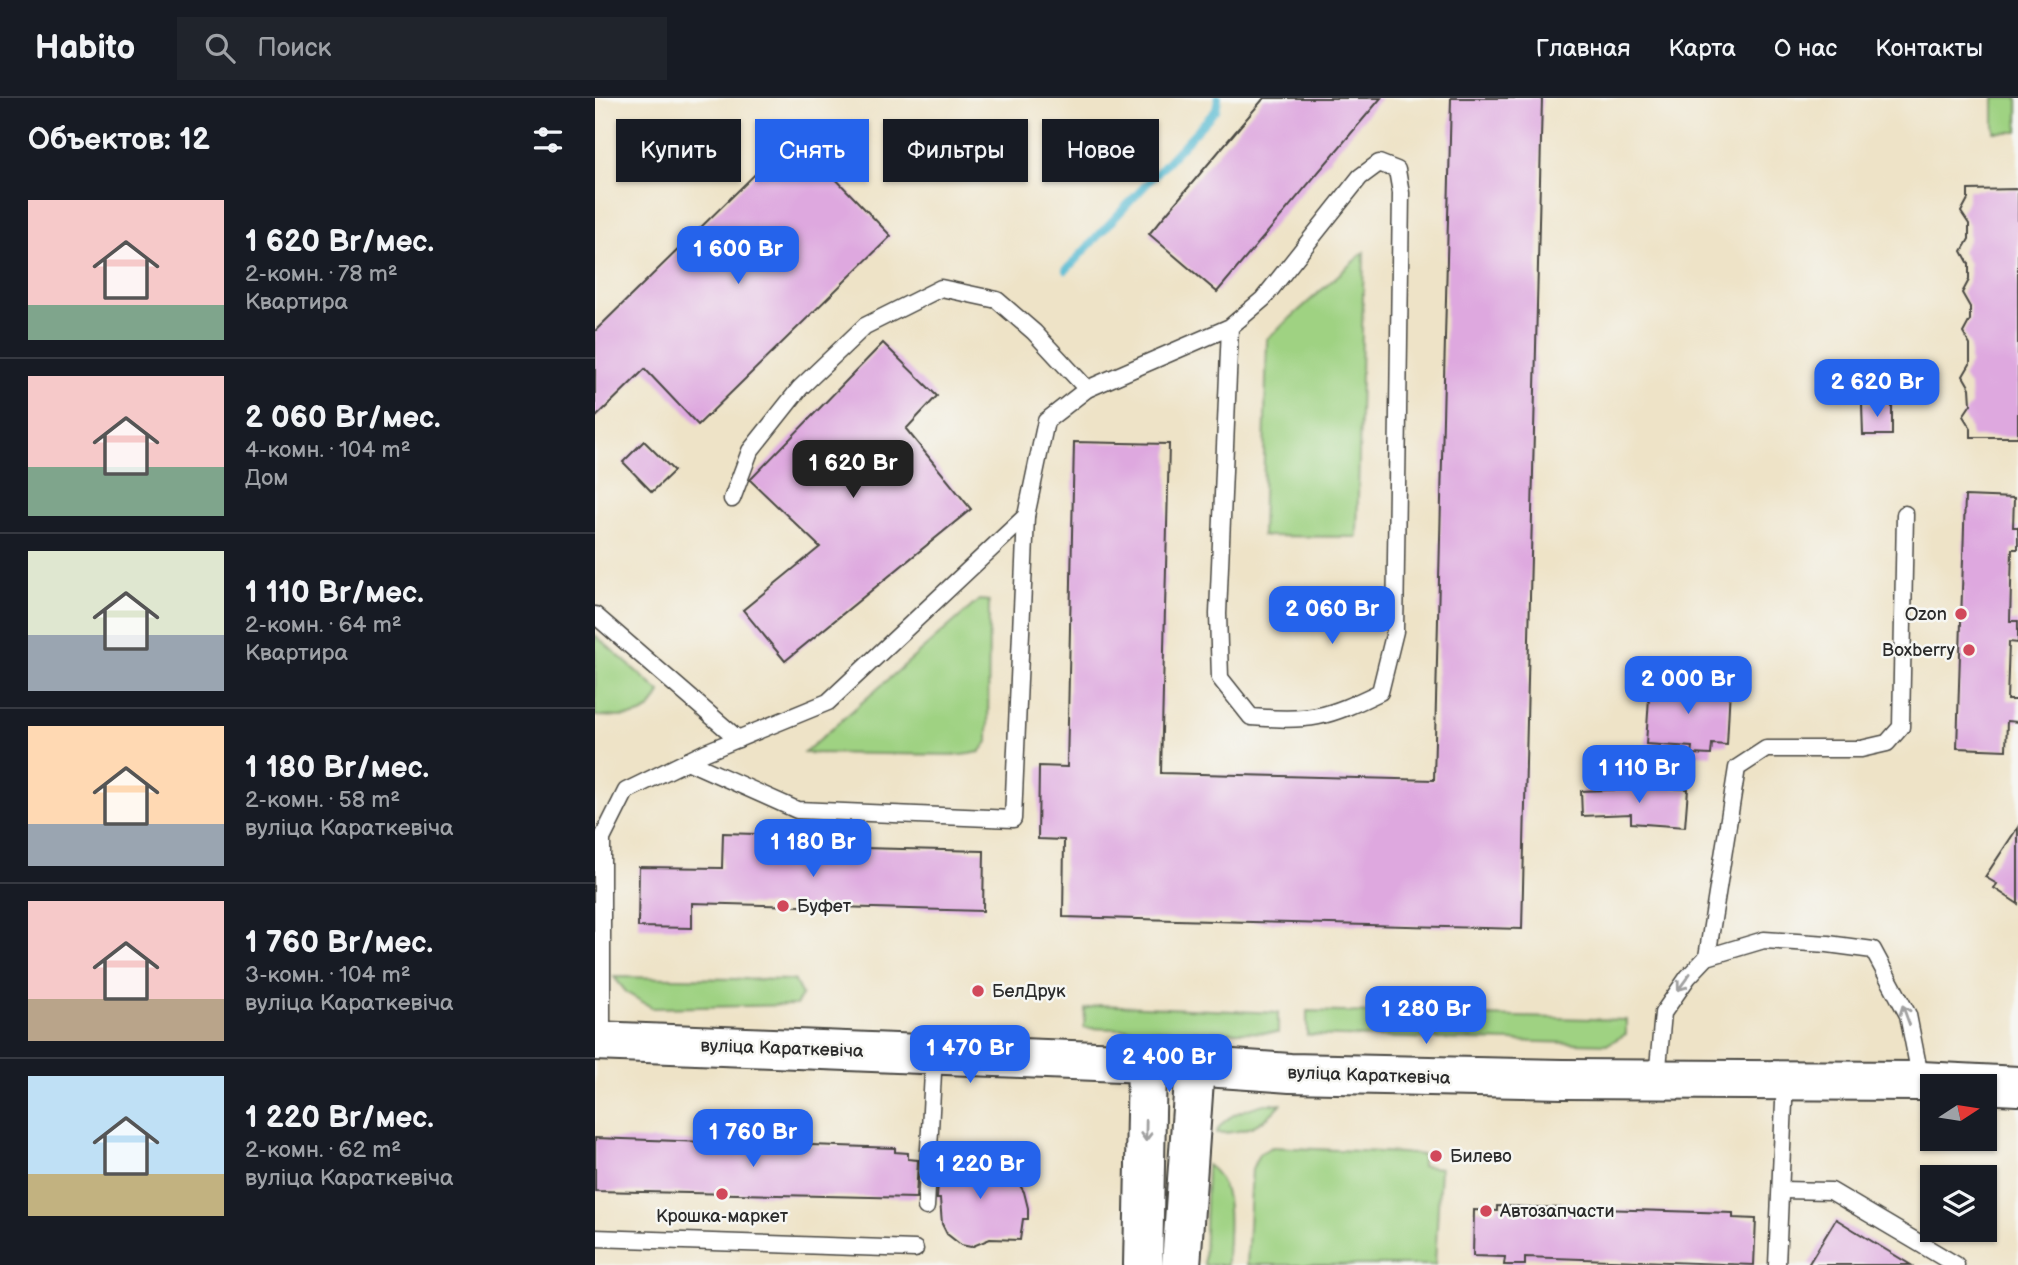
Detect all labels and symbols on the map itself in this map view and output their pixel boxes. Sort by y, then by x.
pin: 1 600 Br [666,226,810,286]
pin: 2 620 Br [1805,360,1949,419]
pin: 1 620 Br [781,440,925,500]
pin: 2 060 Br [1260,587,1404,646]
place label: Ozon [1905,604,1947,625]
marker: Ozon [1953,606,1969,622]
place label: Boxberry [1882,640,1956,661]
marker: Boxberry [1961,642,1977,658]
pin: 2 000 Br [1616,656,1760,716]
pin: 1 110 Br [1567,746,1711,805]
pin: 1 180 Br [741,820,885,879]
place label: Буфет [797,896,852,917]
marker: Буфет [775,898,791,914]
one-way arrow [1677,973,1692,991]
place label: БелДрук [992,981,1066,1002]
marker: БелДрук [970,983,986,999]
pin: 1 280 Br [1354,986,1498,1046]
one-way arrow [1899,1005,1911,1026]
pin: 1 470 Br [898,1026,1042,1085]
pin: 2 400 Br [1097,1034,1241,1094]
street label: вуліца Караткевіча [700,1035,864,1062]
street label: вуліца Караткевіча [1287,1062,1451,1089]
north arrow [1920,1074,1997,1152]
pin: 1 760 Br [681,1110,825,1169]
one-way arrow [1139,1120,1153,1143]
pin: 1 220 Br [908,1142,1052,1201]
place label: Билево [1450,1146,1512,1167]
marker: Билево [1428,1148,1444,1164]
marker: Крошка-маркет [714,1186,730,1202]
place label: Автозапчасти [1499,1201,1614,1222]
marker: Автозапчасти [1478,1203,1494,1219]
place label: Крошка-маркет [656,1206,789,1227]

